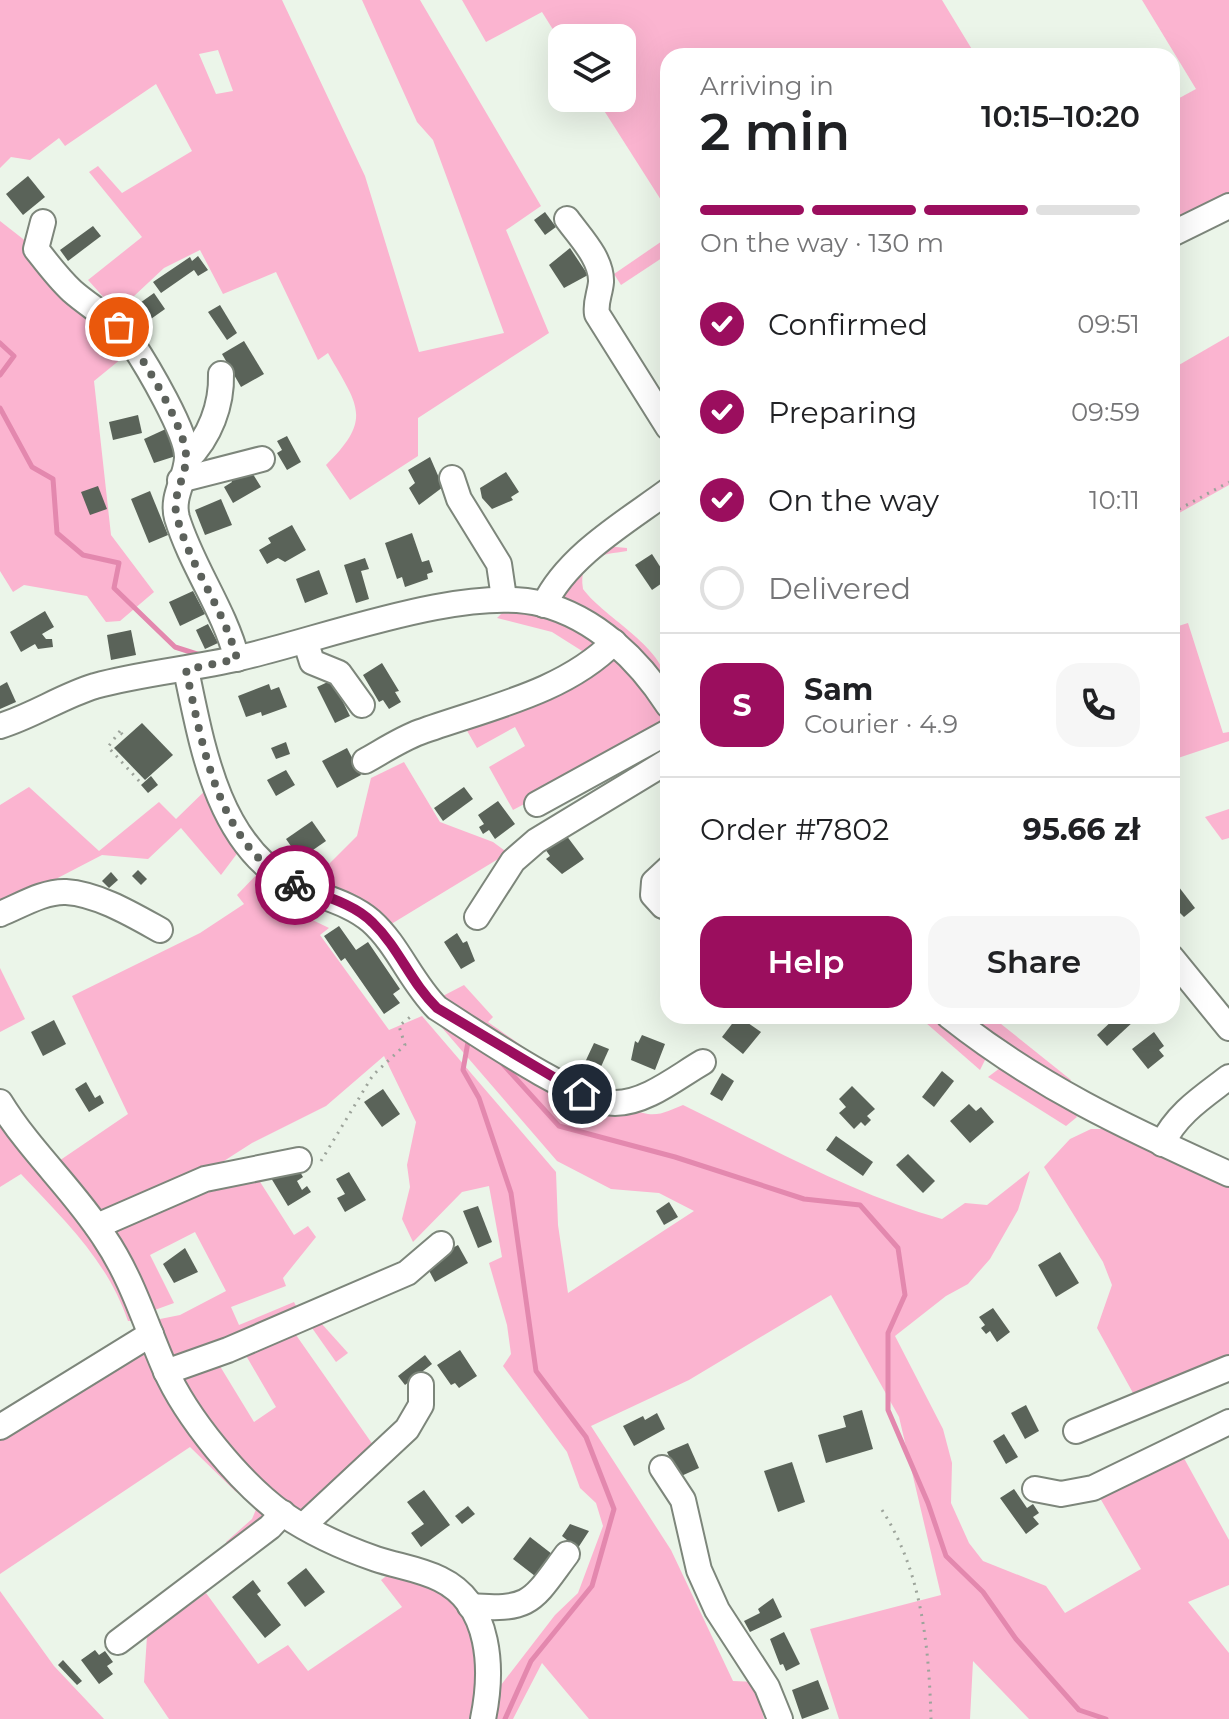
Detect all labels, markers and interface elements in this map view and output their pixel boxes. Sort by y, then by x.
map controls [548,24,636,112]
button: layers [548,24,636,112]
text: Arriving in [700,70,834,102]
text: 10:15–10:20 [981,98,1140,135]
text: 2 min [700,100,850,163]
text: On the way · 130 m [700,227,944,259]
pin [85,293,153,361]
icon: check [700,302,744,346]
icon: bag [97,305,141,349]
text: Confirmed [768,306,928,343]
text: 09:51 [1077,308,1140,340]
icon: check [700,390,744,434]
text: Preparing [768,394,917,431]
text: 09:59 [1071,396,1140,428]
icon: check [700,478,744,522]
text: On the way [768,482,939,519]
text: 10:11 [1089,484,1140,516]
text: Delivered [768,570,911,607]
button: phone [1056,663,1140,747]
text: Sam [804,671,873,708]
text: S [732,687,752,724]
text: Courier · 4.9 [804,708,958,740]
text: Order #7802 [700,811,889,848]
text: 95.66 zł [1023,811,1140,848]
courier [255,845,335,925]
icon: bike [273,863,317,907]
button: Help [700,916,912,1008]
button: Share [928,916,1140,1008]
pin [548,1060,616,1128]
icon: home [560,1072,604,1116]

